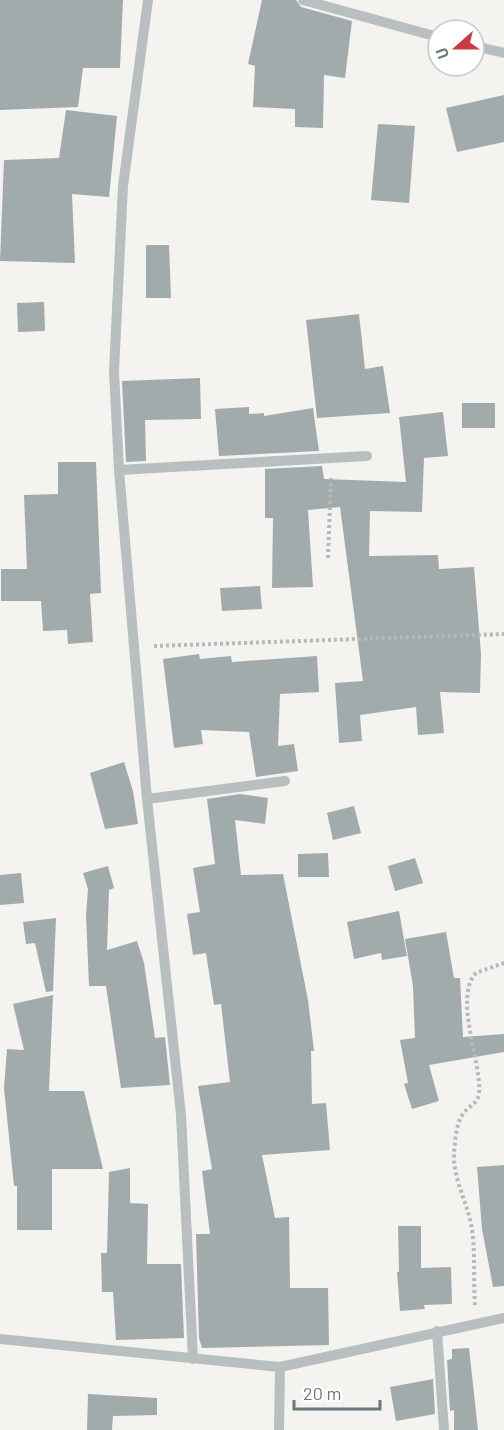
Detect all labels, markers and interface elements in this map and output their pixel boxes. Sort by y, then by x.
north arrow [426,18,486,78]
text: U [431,45,452,62]
scale bar [294,1373,380,1411]
text: 20 m [303,1382,341,1404]

